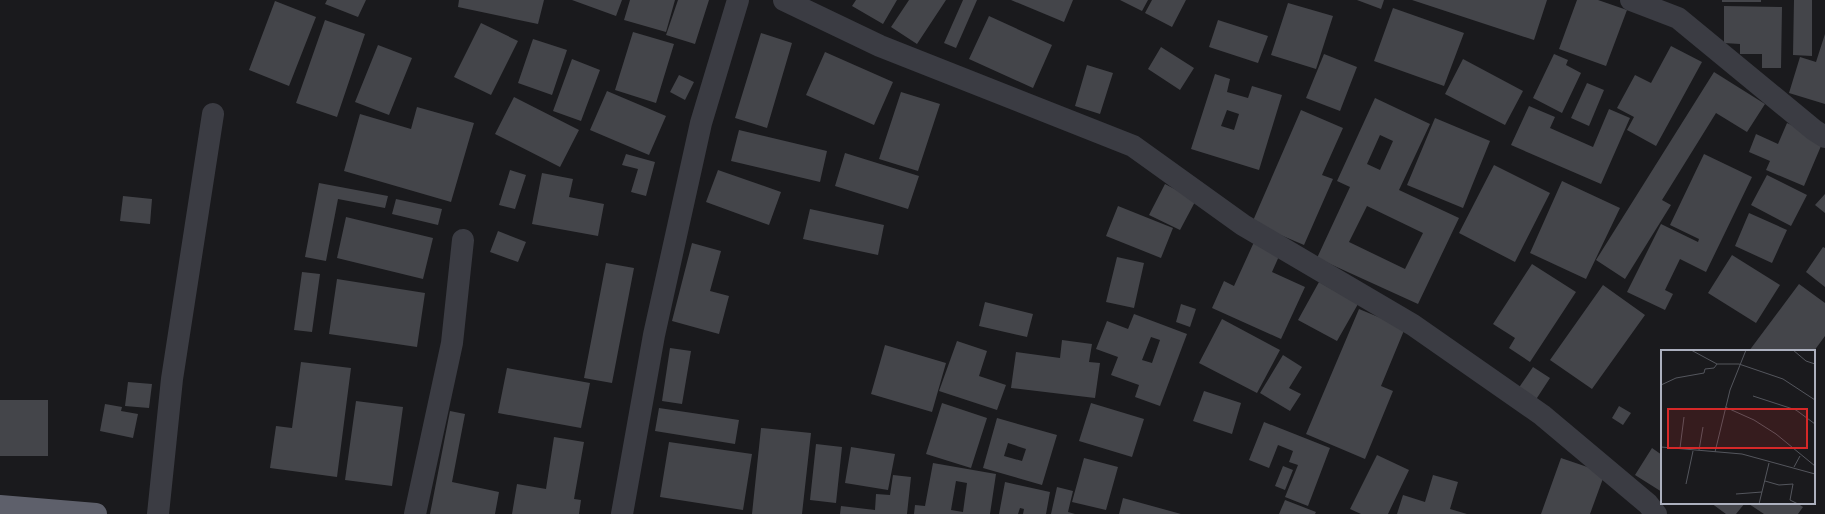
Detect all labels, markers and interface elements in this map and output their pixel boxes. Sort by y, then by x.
inset map [1661,350,1815,504]

